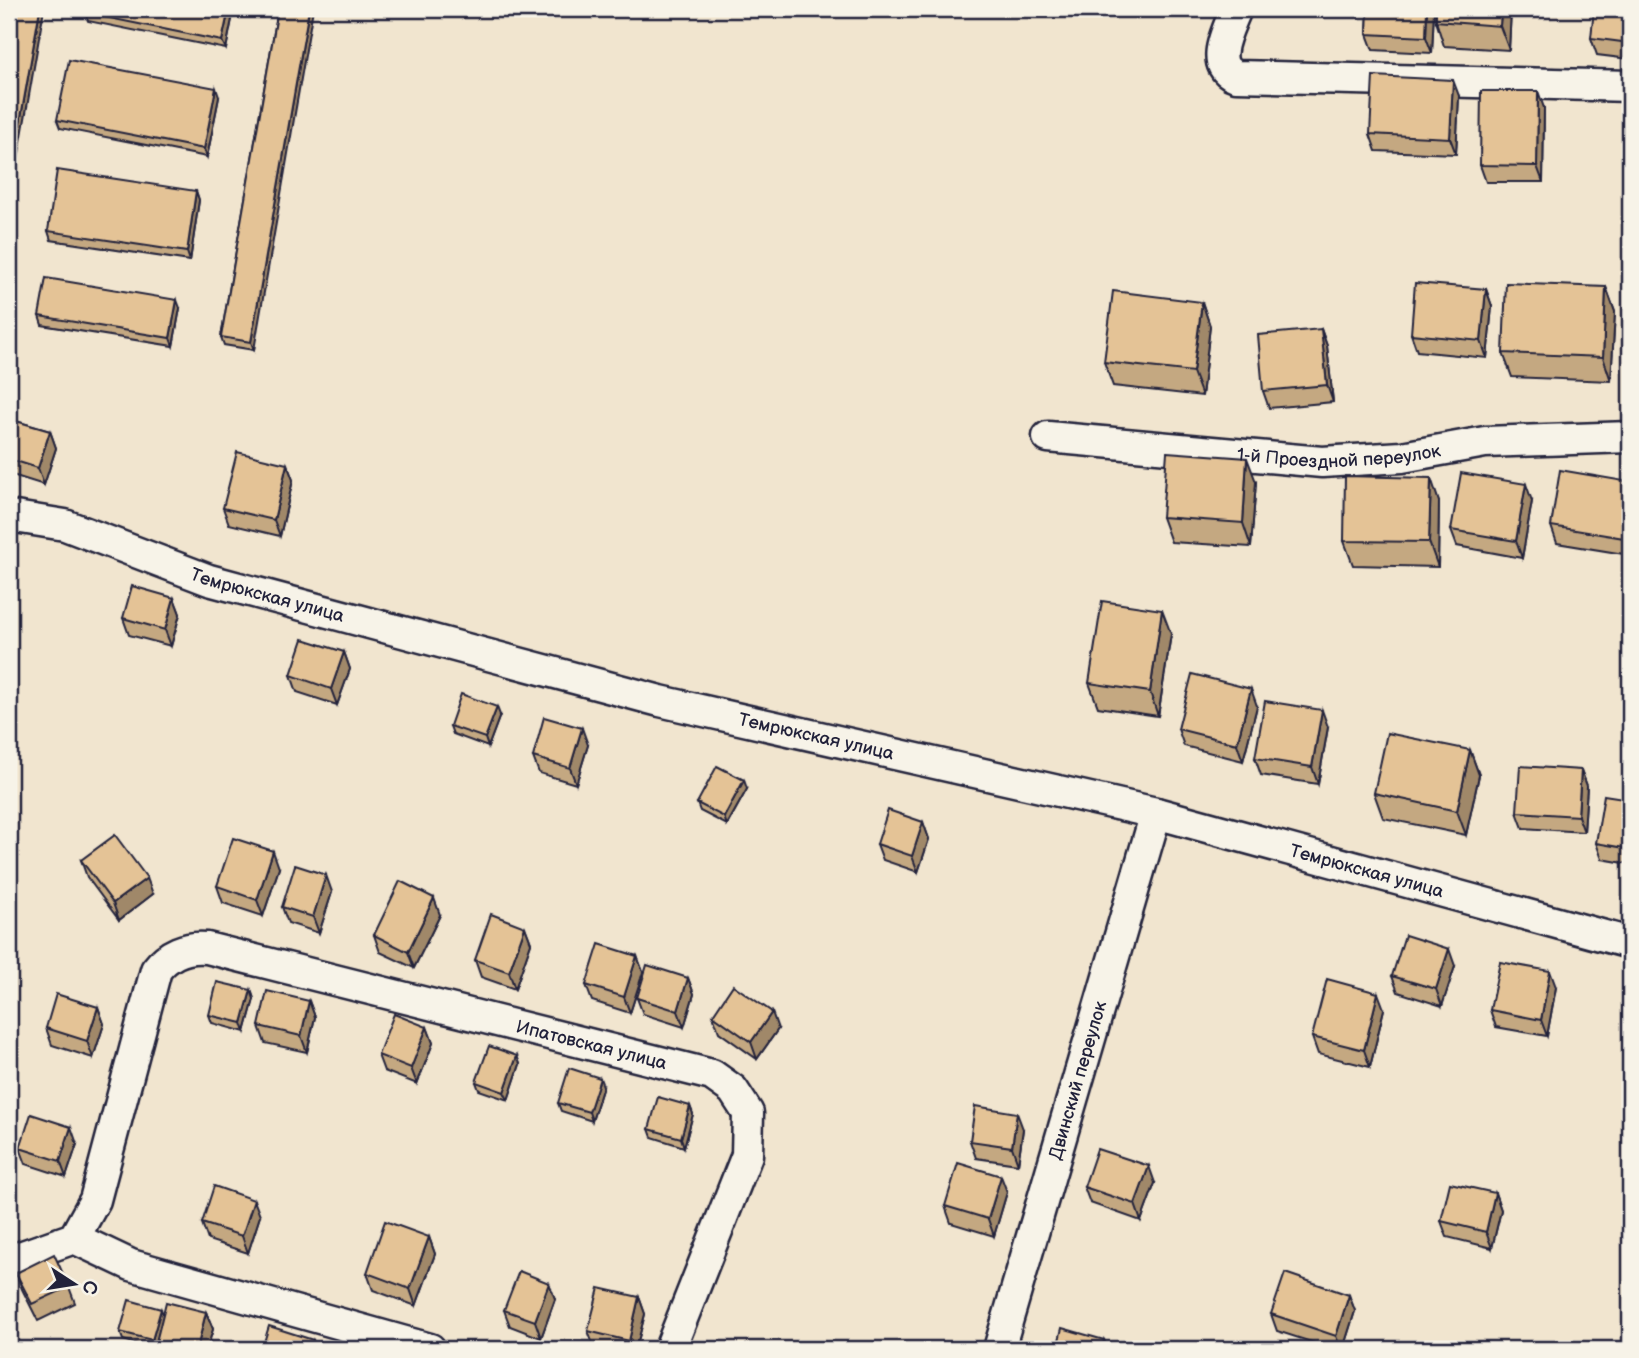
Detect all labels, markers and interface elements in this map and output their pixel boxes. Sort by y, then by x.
street label: 1-й Проездной переулок [1236,440,1443,473]
street label: Темрюкская улица [187,564,347,627]
street label: Темрюкская улица [736,709,896,765]
street label: Темрюкская улица [1287,840,1446,903]
street label: Двинский переулок [1045,998,1111,1162]
street label: Ипатовская улица [514,1016,669,1074]
north arrow [38,1250,108,1320]
text: С [77,1278,102,1296]

